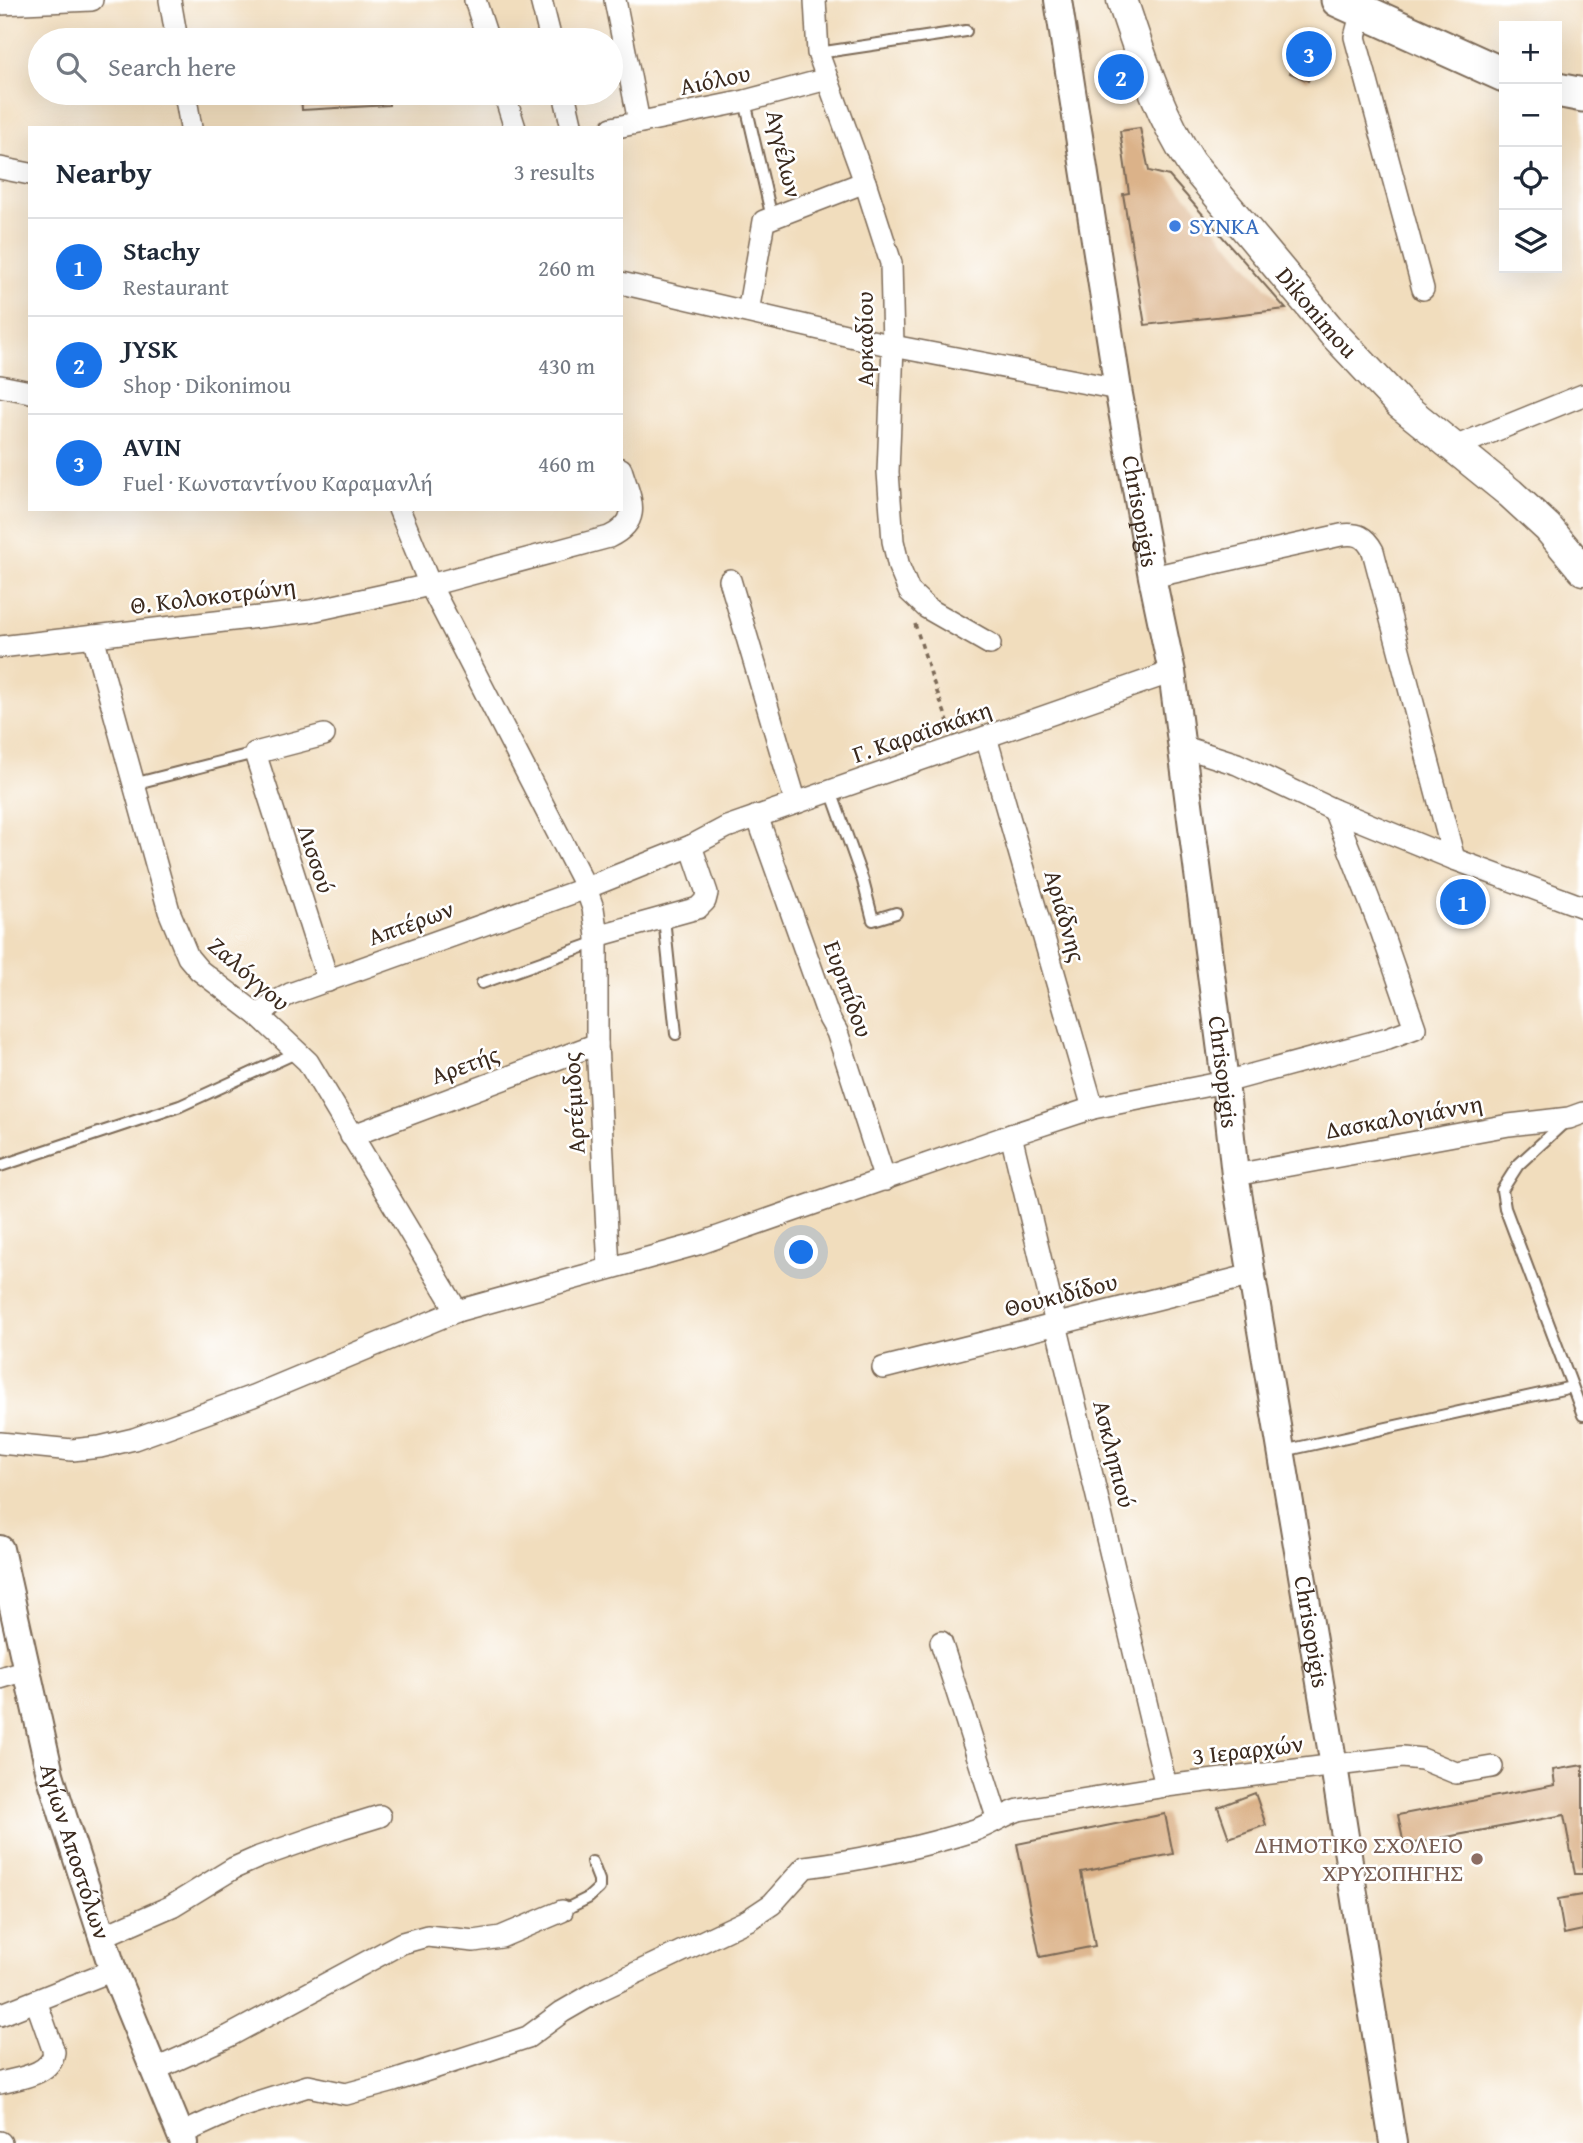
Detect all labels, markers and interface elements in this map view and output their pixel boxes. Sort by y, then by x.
map controls [1499,21,1562,273]
button: + [1499,21,1562,84]
search box [28,28,623,105]
pin: 3 [1286,28,1332,80]
text: Search here [108,47,236,86]
icon: search [52,48,90,86]
pin: 2 [1098,51,1144,103]
street label: Αιόλου [676,55,754,104]
button: − [1499,84,1562,147]
street label: Αγγέλων [757,106,812,201]
button: locate [1499,147,1562,210]
text: Nearby [56,150,152,194]
text: 3 results [514,155,595,188]
place label: SYNKA [1189,208,1260,243]
button: layers [1499,210,1562,273]
marker: SYNKA [1167,218,1183,234]
text: Stachy [123,231,200,270]
text: 1 [73,251,85,284]
text: 260 m [538,251,595,284]
street label: Dikonimou [1268,259,1366,366]
text: Restaurant [123,270,229,303]
street label: Αρκαδίου [847,291,882,387]
text: JYSK [123,329,178,368]
text: 2 [73,349,85,382]
text: 430 m [538,349,595,382]
text: Shop · Dikonimou [123,368,291,401]
text: AVIN [123,427,181,466]
text: 3 [73,447,85,480]
text: 460 m [538,447,595,480]
street label: Chrisopigis [1113,453,1168,570]
text: Fuel · Κωνσταντίνου Καραμανλή [123,466,433,499]
street label: Θ. Κολοκοτρώνη [128,568,298,623]
street label: Γ. Καραϊσκάκη [848,691,996,772]
street label: Λισσού [289,820,344,898]
street label: Αριάδνης [1036,866,1095,966]
pin: 1 [1440,876,1486,928]
street label: Απτέρων [363,891,459,954]
street label: Ζαλόγγου [201,928,298,1019]
street label: Ευριπίδου [815,936,882,1042]
street label: Chrisopigis [1200,1014,1248,1130]
street label: Αρετής [426,1036,504,1093]
street label: Αρτέμιδος [553,1051,594,1155]
street label: Δασκαλογιάννη [1323,1085,1485,1148]
your location [784,1235,818,1269]
street label: Θουκιδίδου [1001,1264,1121,1325]
street label: Ασκληπιού [1084,1396,1145,1511]
street label: Chrisopigis [1285,1573,1339,1690]
street label: 3 Ιεραρχών [1190,1725,1305,1774]
street label: Αγίων Αποστόλων [31,1760,120,1944]
place label: ΔΗΜΟΤΙΚΟ ΣΧΟΛΕΙΟ ΧΡΥΣΟΠΗΓΗΣ [1254,1827,1463,1890]
marker: ΔΗΜΟΤΙΚΟ ΣΧΟΛΕΙΟ ΧΡΥΣΟΠΗΓΗΣ [1469,1851,1485,1867]

